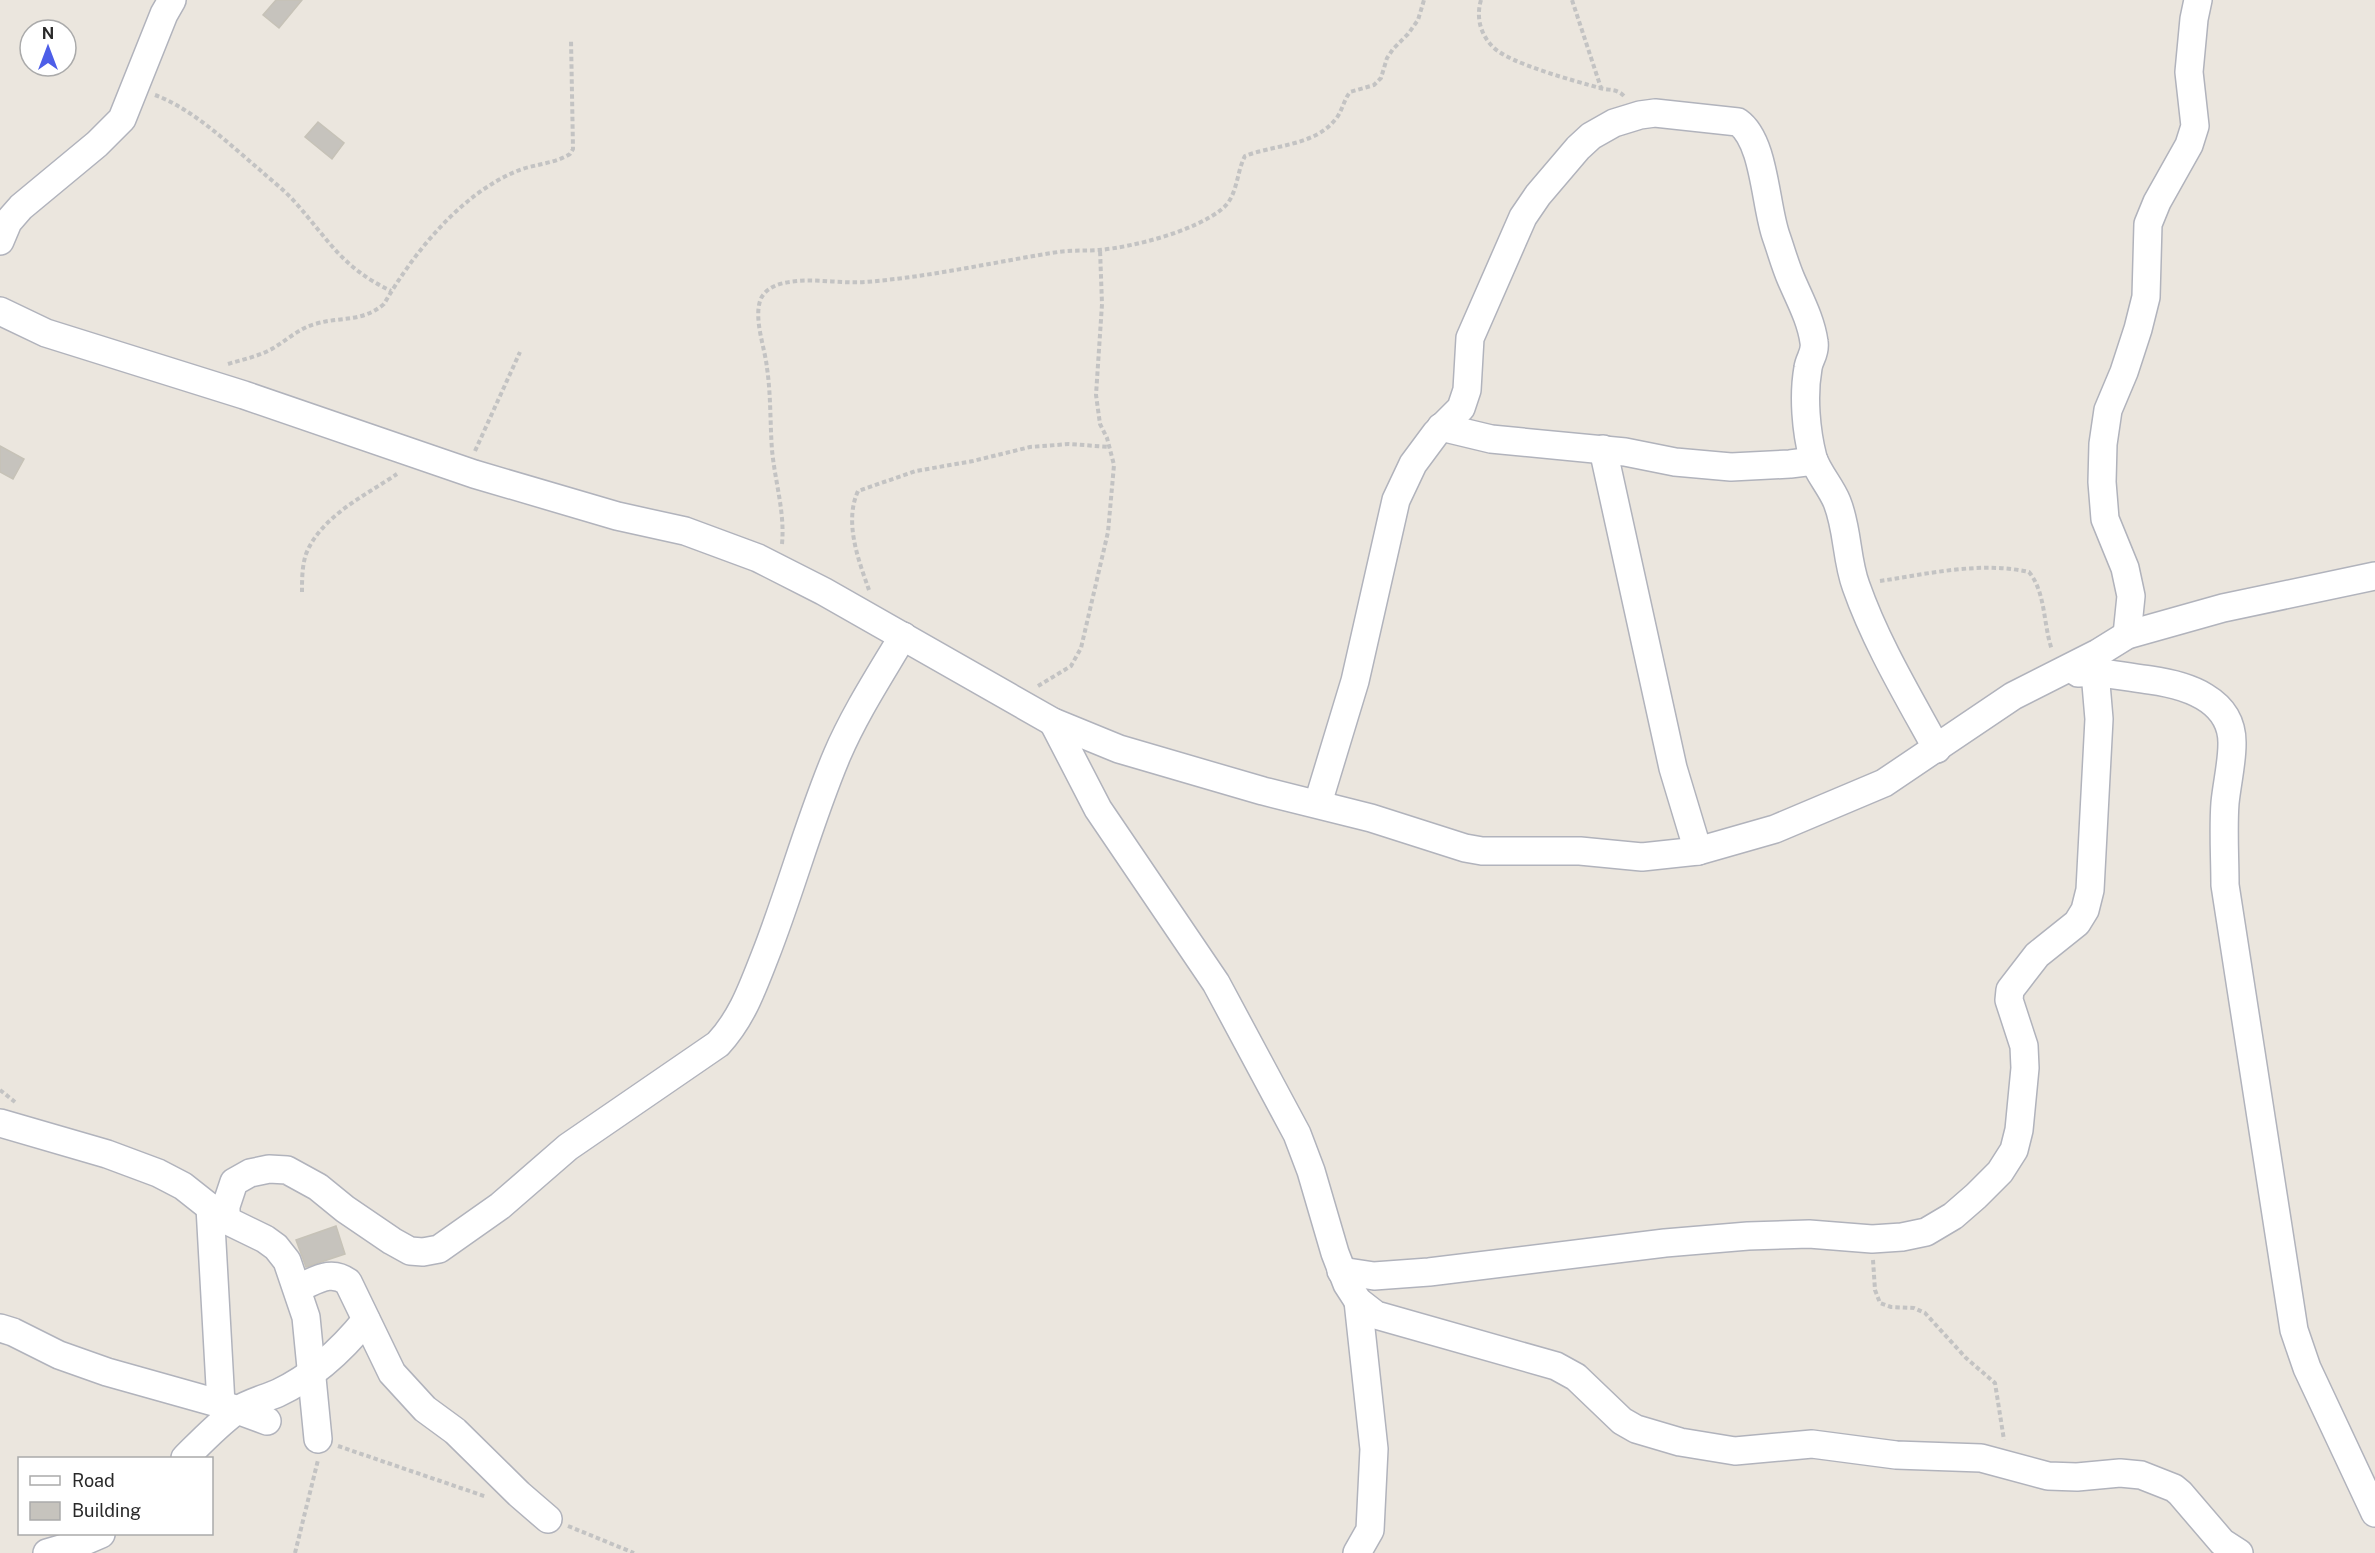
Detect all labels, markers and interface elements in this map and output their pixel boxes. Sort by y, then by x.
north arrow [18,18,78,78]
text: N [42,24,54,43]
legend [18,1457,213,1535]
text: Road [72,1470,115,1491]
text: Building [72,1500,141,1521]

